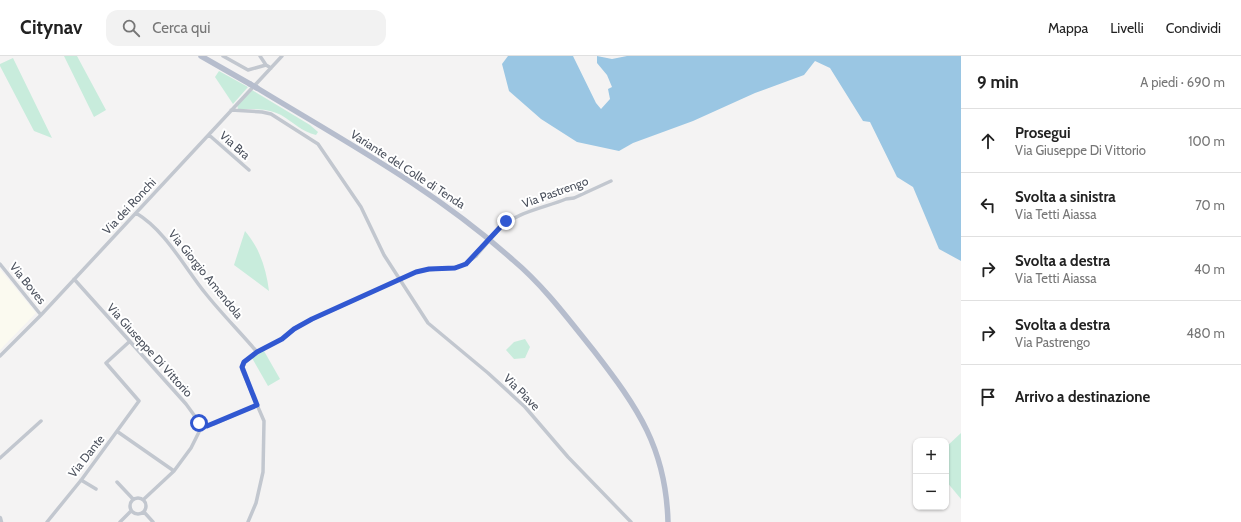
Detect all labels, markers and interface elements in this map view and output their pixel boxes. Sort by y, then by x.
search box [106,10,386,46]
text: Citynav [20,16,82,39]
icon: search [120,17,142,39]
text: Cerca qui [152,19,210,37]
text: Mappa [1048,19,1088,37]
text: Livelli [1110,19,1144,37]
text: Condividi [1166,19,1221,37]
text: 9 min [977,72,1019,92]
text: A piedi · 690 m [1140,74,1225,90]
text: Prosegui [1015,124,1071,142]
street label: Variante del Colle di Tenda [348,126,468,212]
street label: Via Bra [217,128,253,162]
icon: ahead [977,130,999,152]
text: 100 m [1188,133,1225,149]
text: Via Giuseppe Di Vittorio [1015,142,1146,158]
street label: Via Pastrengo [520,173,591,211]
street label: Via dei Ronchi [99,175,159,237]
text: Svolta a sinistra [1015,188,1116,206]
icon: left [977,194,999,216]
text: 70 m [1195,197,1225,213]
text: Via Tetti Aiassa [1015,206,1096,222]
route end [497,212,515,230]
street label: Via Giorgio Amendola [165,226,247,322]
text: Svolta a destra [1015,252,1110,270]
icon: right [977,258,999,280]
street label: Via Boves [7,259,49,307]
text: 40 m [1194,261,1225,277]
text: Via Tetti Aiassa [1015,270,1096,286]
street label: Via Giuseppe Di Vittorio [104,300,196,400]
text: Svolta a destra [1015,316,1110,334]
icon: right [977,322,999,344]
text: 480 m [1186,325,1225,341]
text: Via Pastrengo [1015,334,1090,350]
street label: Via Piave [501,371,543,413]
icon: arrive [977,386,999,408]
text: Arrivo a destinazione [1015,388,1150,406]
route start [190,414,208,432]
street label: Via Dante [65,432,107,480]
map controls [913,438,949,510]
button: + [913,438,949,474]
button: − [913,474,949,510]

